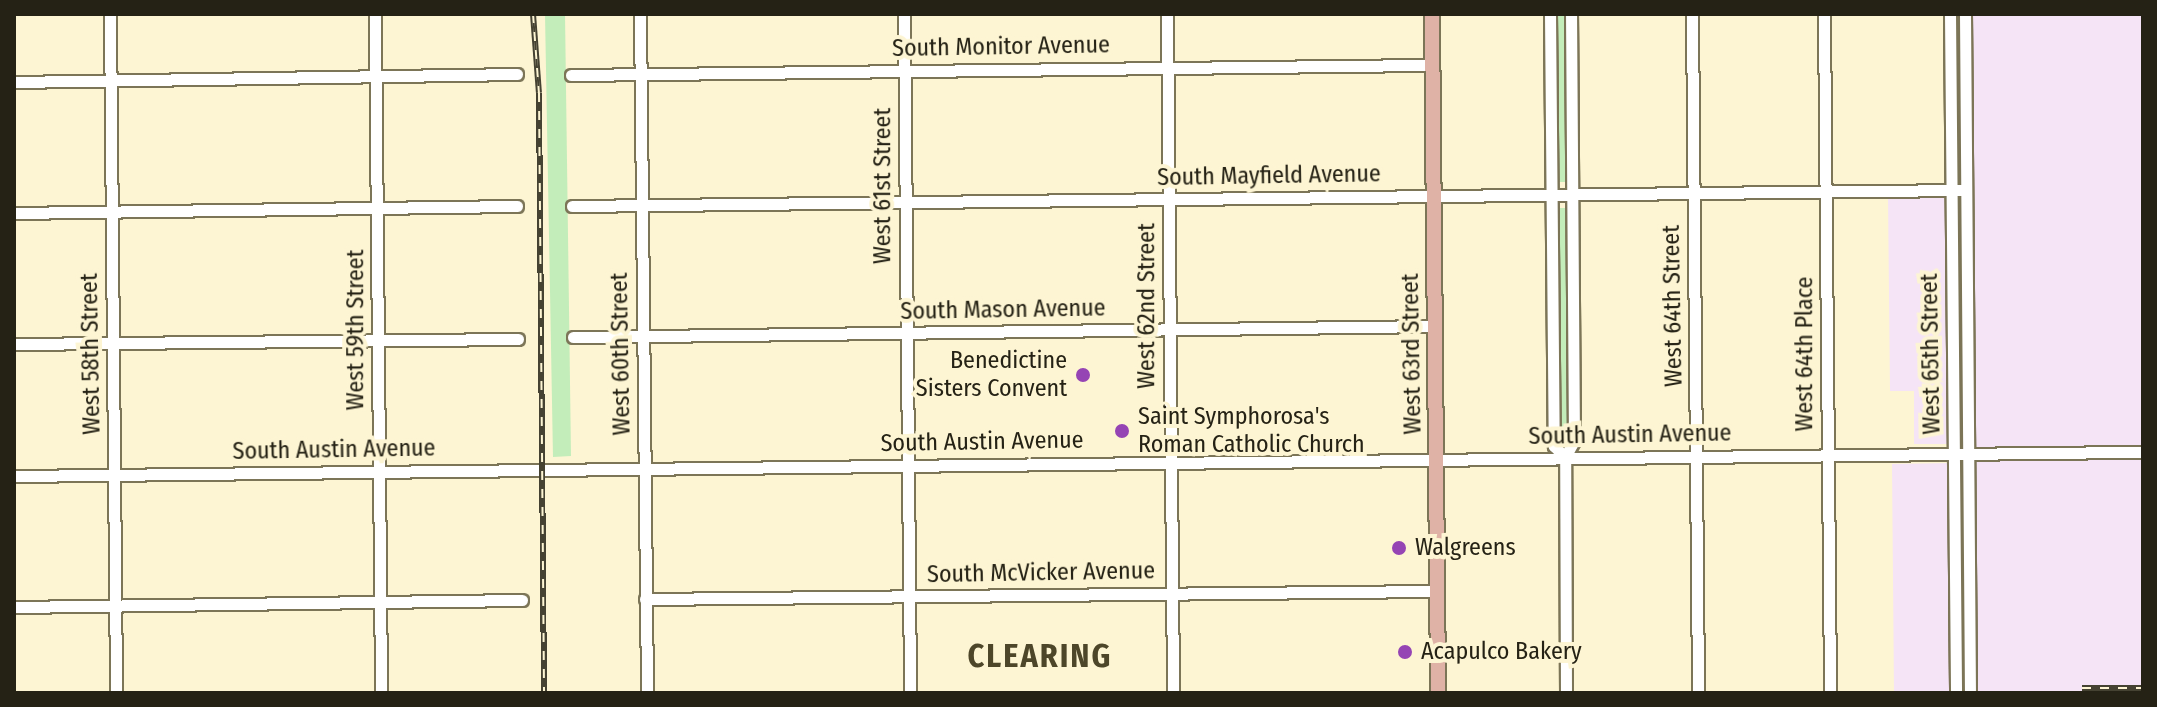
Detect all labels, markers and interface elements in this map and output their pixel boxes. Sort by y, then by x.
street label: South Monitor Avenue [892,31,1110,63]
street label: West 61st Street [869,108,897,264]
street label: South Mayfield Avenue [1157,160,1381,192]
street label: West 62nd Street [1133,223,1161,389]
street label: West 64th Street [1657,225,1689,387]
street label: West 59th Street [342,250,370,410]
street label: West 60th Street [605,272,637,436]
street label: West 58th Street [75,273,107,435]
street label: West 63rd Street [1396,273,1428,435]
street label: West 65th Street [1915,273,1947,435]
street label: West 64th Place [1791,277,1819,431]
street label: South Mason Avenue [900,294,1106,326]
place label: Benedictine Sisters Convent [916,347,1067,403]
marker: Benedictine Sisters Convent [1074,366,1092,384]
place label: Saint Symphorosa's Roman Catholic Church [1138,403,1365,459]
street label: South Austin Avenue [1528,419,1732,451]
marker: Saint Symphorosa's Roman Catholic Church [1113,422,1131,440]
street label: South Austin Avenue [880,426,1084,458]
street label: South Austin Avenue [232,434,436,466]
place label: Walgreens [1415,534,1516,562]
marker: Walgreens [1390,539,1408,557]
street label: South McVicker Avenue [927,557,1155,589]
district label: CLEARING [968,637,1112,675]
place label: Acapulco Bakery [1421,638,1582,666]
marker: Acapulco Bakery [1396,643,1414,661]

